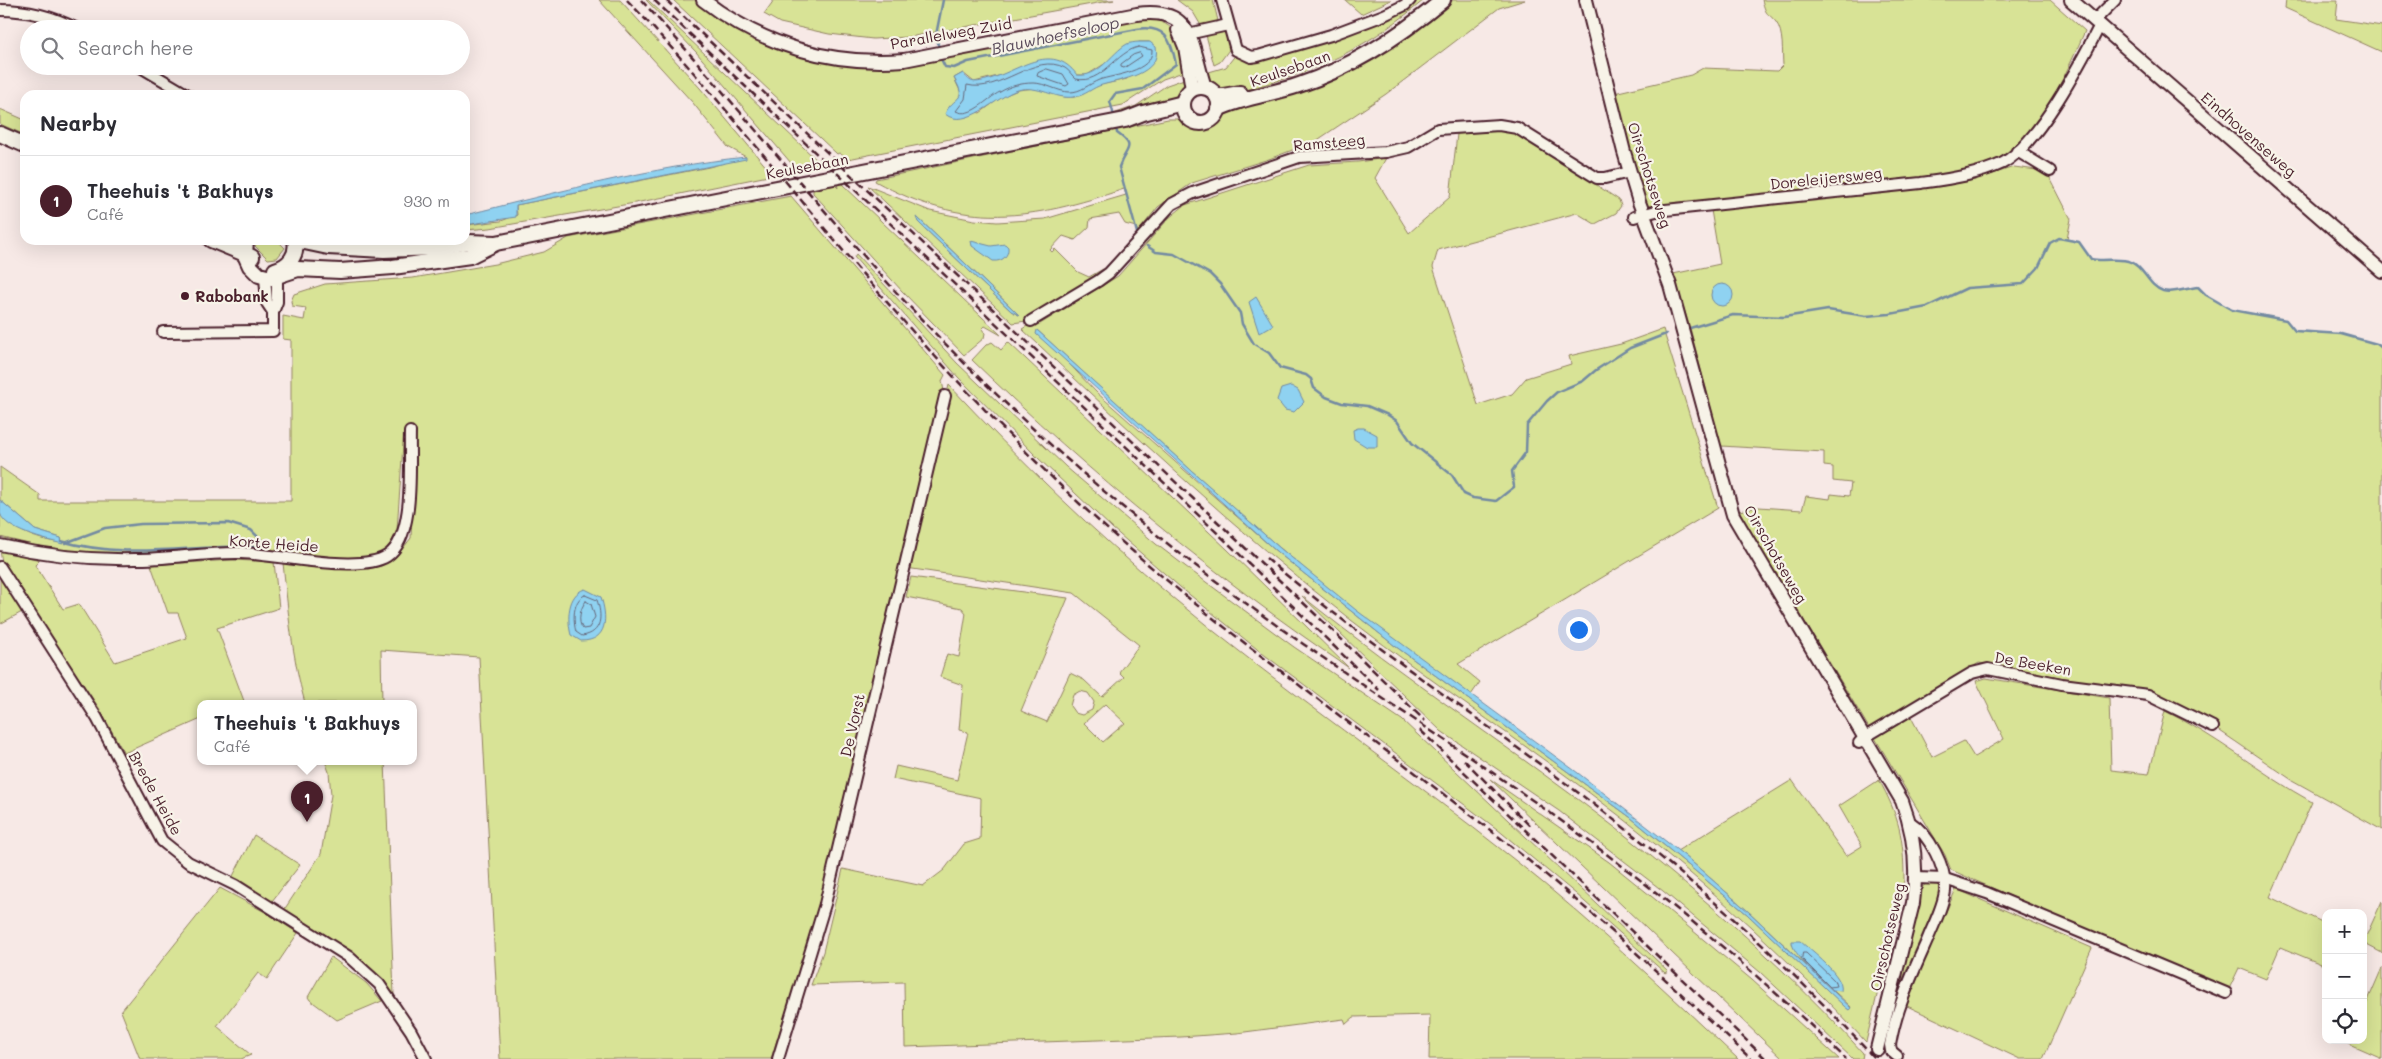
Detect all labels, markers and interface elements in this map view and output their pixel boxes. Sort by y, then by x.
water label: Blauwhoefseloop [989,11,1121,59]
street label: Parallelweg Zuid [889,12,1013,54]
search box [20,20,470,75]
icon: search [38,34,66,62]
text: Search here [78,35,194,60]
street label: Keulsebaan [1247,45,1333,91]
street label: Eindhovenseweg [2197,87,2301,181]
text: Nearby [40,109,117,136]
street label: Oirschotseweg [1623,119,1677,231]
street label: Ramsteeg [1292,129,1366,155]
street label: Keulsebaan [764,148,850,184]
street label: Doreleijersweg [1769,162,1883,194]
text: Theehuis 't Bakhuys [87,178,274,203]
text: 1 [52,190,60,211]
text: 930 m [403,190,450,211]
text: Café [87,203,124,224]
place label: Rabobank [195,286,269,306]
marker: Rabobank [179,290,191,302]
street label: Oirschotseweg [1740,501,1812,607]
street label: Korte Heide [229,530,319,556]
your location [1566,617,1592,643]
street label: De Beeken [1993,646,2073,680]
street label: De Vorst [835,691,869,759]
popup [197,700,417,765]
text: Theehuis 't Bakhuys [214,710,400,735]
text: Café [214,735,251,756]
street label: Brede Heide [125,747,187,839]
pin: 1 [291,781,323,822]
street label: Oirschotseweg [1865,881,1909,993]
map controls [2322,909,2367,1044]
button: + [2322,909,2367,954]
button: − [2322,954,2367,999]
button: locate [2322,999,2367,1044]

